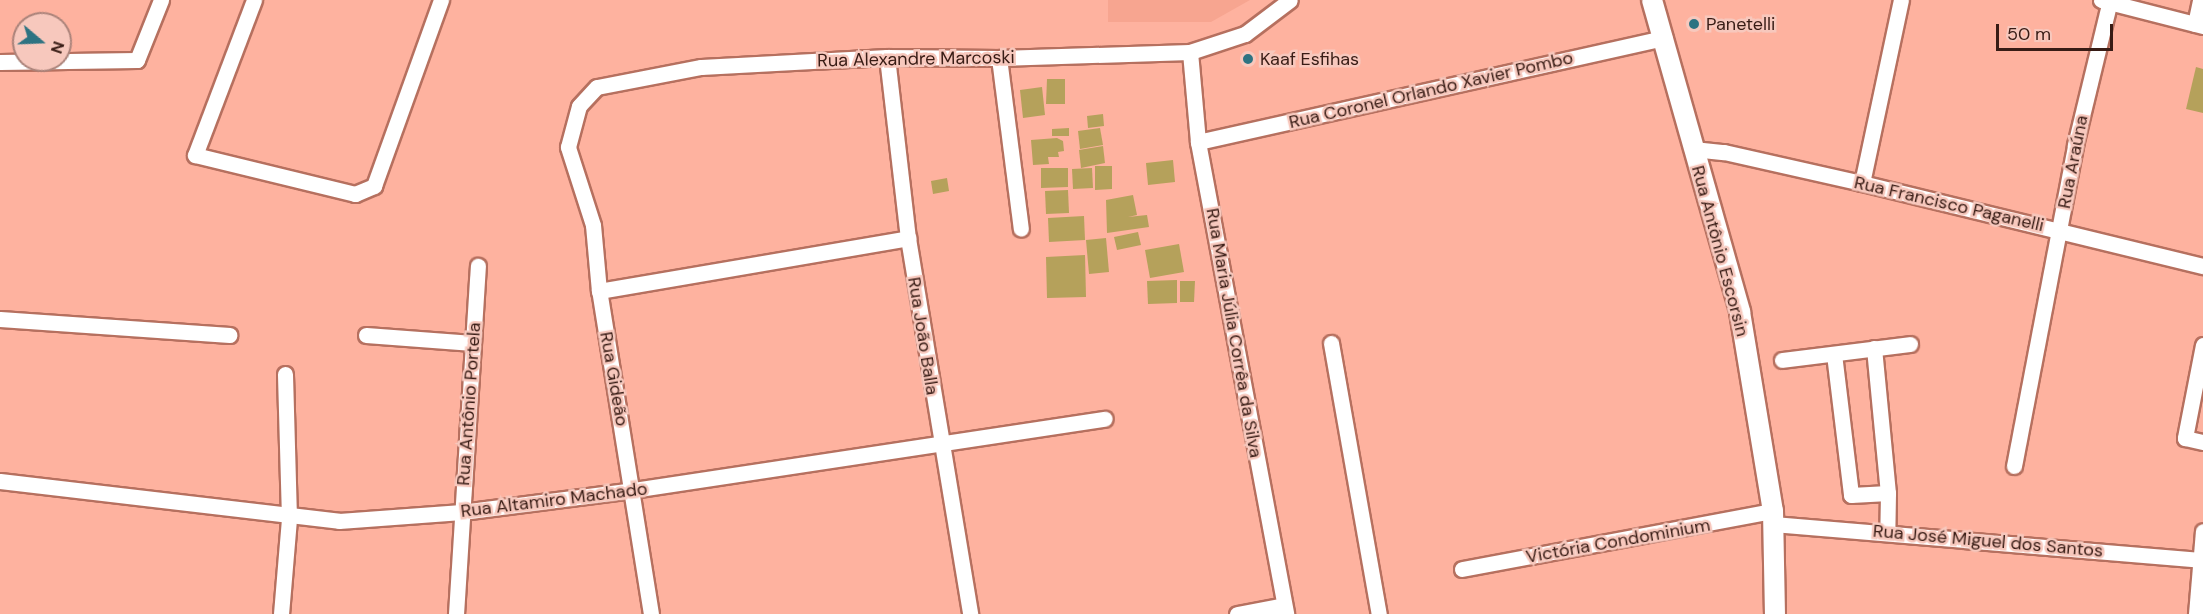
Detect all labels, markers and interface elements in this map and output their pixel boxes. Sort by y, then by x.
north arrow [12,12,72,72]
scale bar [1999,12,2116,50]
place label: Panetelli [1706,13,1775,35]
marker: Panetelli [1687,17,1701,31]
text: 50 m [2007,22,2051,46]
text: N [46,38,69,56]
street label: Rua Alexandre Marcoski [817,46,1015,72]
street label: Rua Coronel Orlando Xavier Pombo [1287,47,1575,133]
place label: Kaaf Esfihas [1260,48,1359,70]
marker: Kaaf Esfihas [1241,52,1255,66]
street label: Rua Araúna [2053,114,2093,210]
street label: Rua Antônio Escorsin [1687,163,1753,339]
street label: Rua Francisco Paganelli [1852,172,2046,236]
street label: Rua Maria Júlia Corrêa da Silva [1201,206,1267,460]
street label: Rua João Balla [903,276,943,396]
street label: Rua Antônio Portela [453,322,485,486]
street label: Rua Gideão [595,330,633,428]
street label: Rua Altamiro Machado [459,478,649,522]
street label: Victória Condominium [1524,514,1712,568]
street label: Rua José Miguel dos Santos [1872,520,2104,562]

